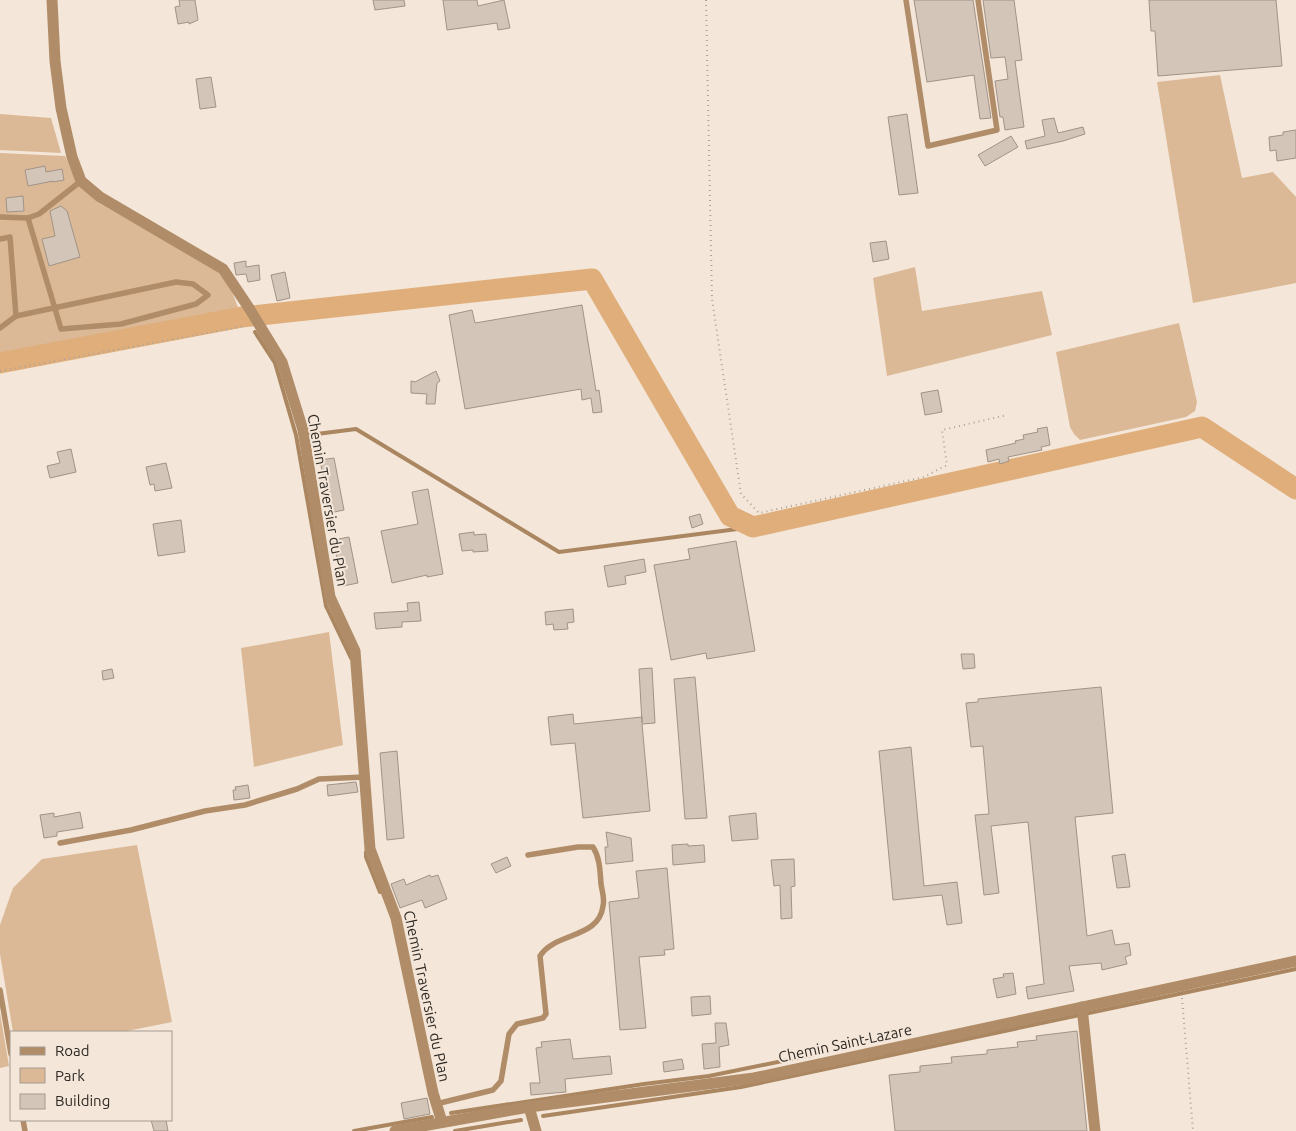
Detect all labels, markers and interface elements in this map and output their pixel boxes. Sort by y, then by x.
street label: Chemin Traversier du Plan [304,413,352,587]
street label: Chemin Traversier du Plan [401,909,453,1083]
street label: Chemin Saint-Lazare [777,1021,913,1065]
legend [10,1031,172,1121]
text: Road [55,1042,90,1059]
text: Park [55,1067,85,1084]
text: Building [55,1092,110,1109]

